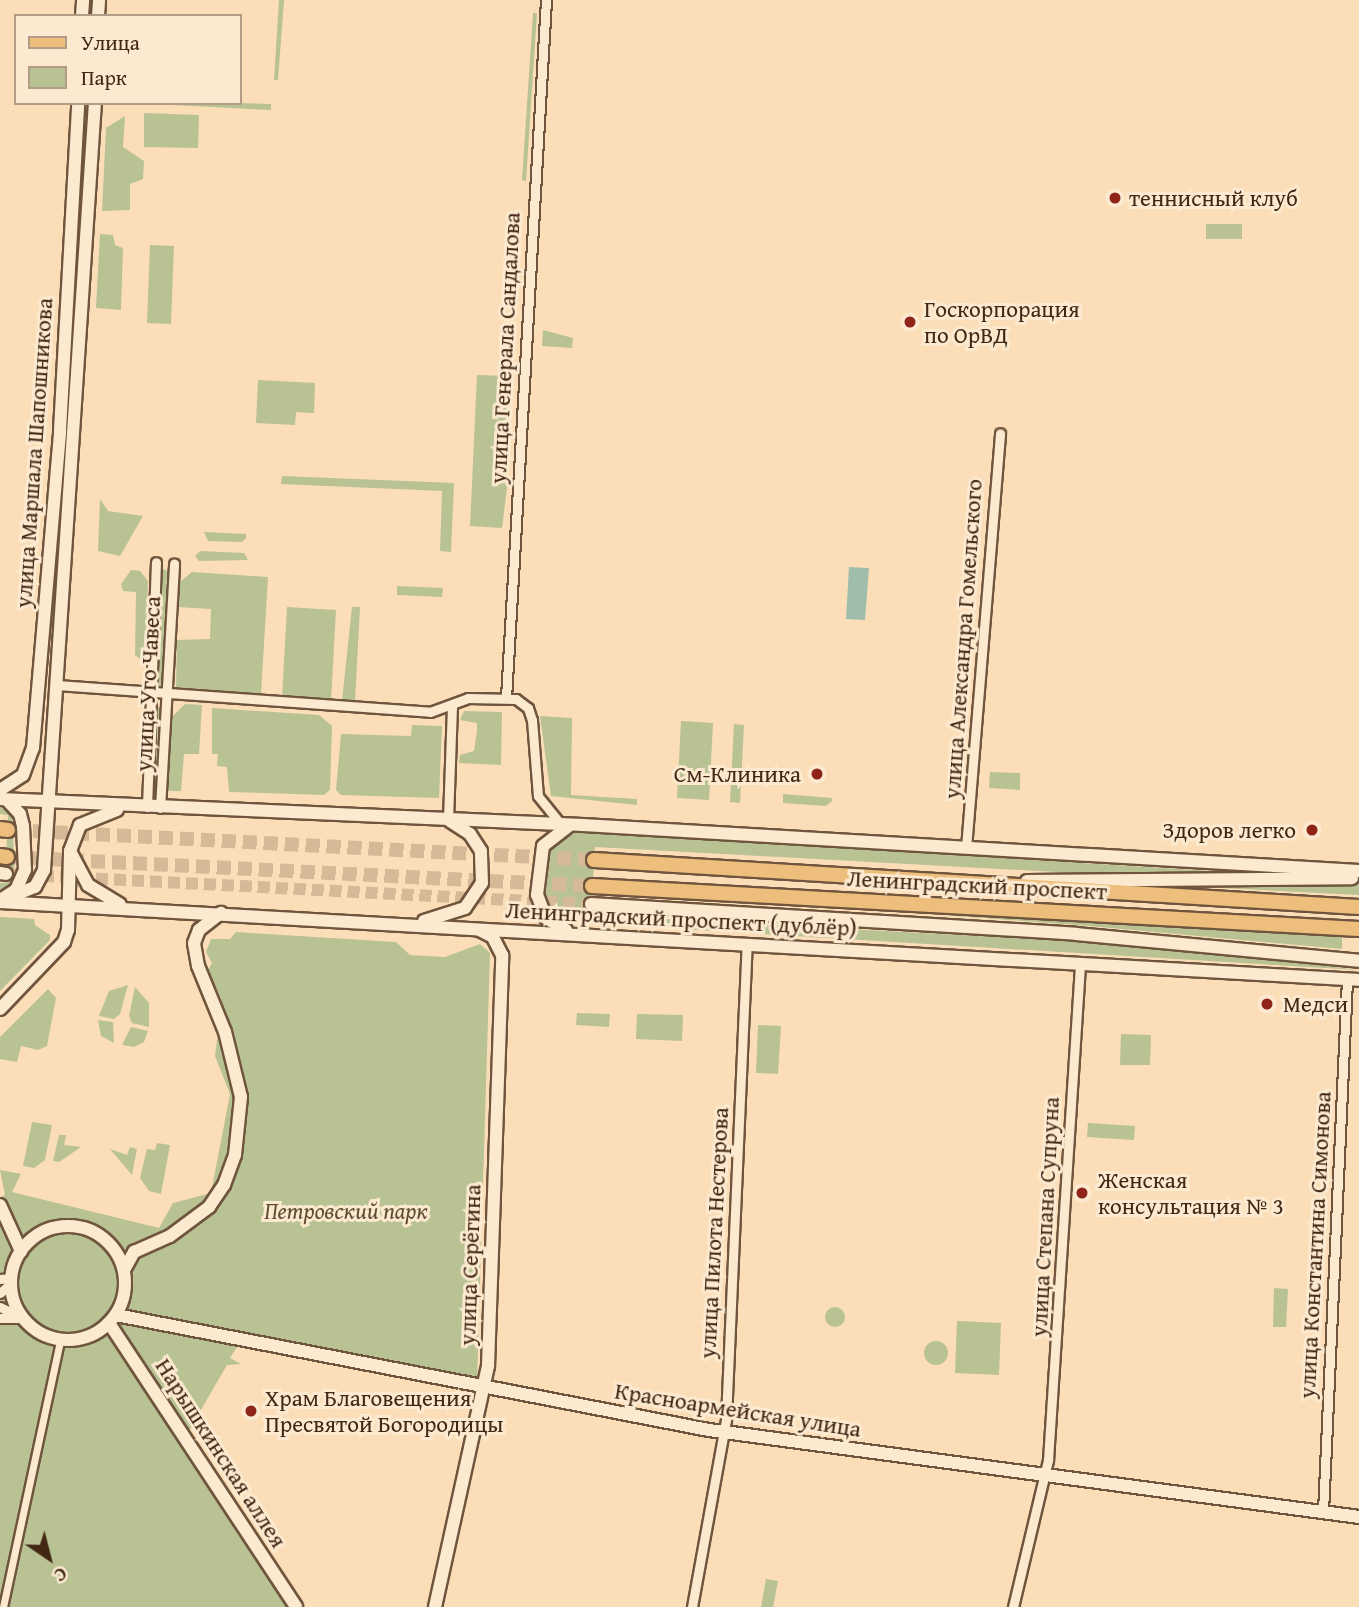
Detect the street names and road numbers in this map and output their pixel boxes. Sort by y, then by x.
street label: улица Генерала Сандалова [484,211,526,485]
street label: улица Маршала Шапошникова [9,297,59,609]
street label: улица Александра Гомельского [938,478,988,800]
street label: улица Уго Чавеса [130,595,166,773]
street label: Ленинградский проспект [846,864,1108,906]
street label: Ленинградский проспект (дублёр) [505,896,857,942]
street label: улица Константина Симонова [1293,1091,1337,1399]
street label: улица Степана Супруна [1025,1096,1065,1338]
street label: улица Пилота Нестерова [694,1107,734,1359]
street label: улица Серёгина [453,1184,487,1346]
street label: Нарышкинская аллея [150,1353,292,1553]
street label: Красноармейская улица [613,1377,863,1443]

